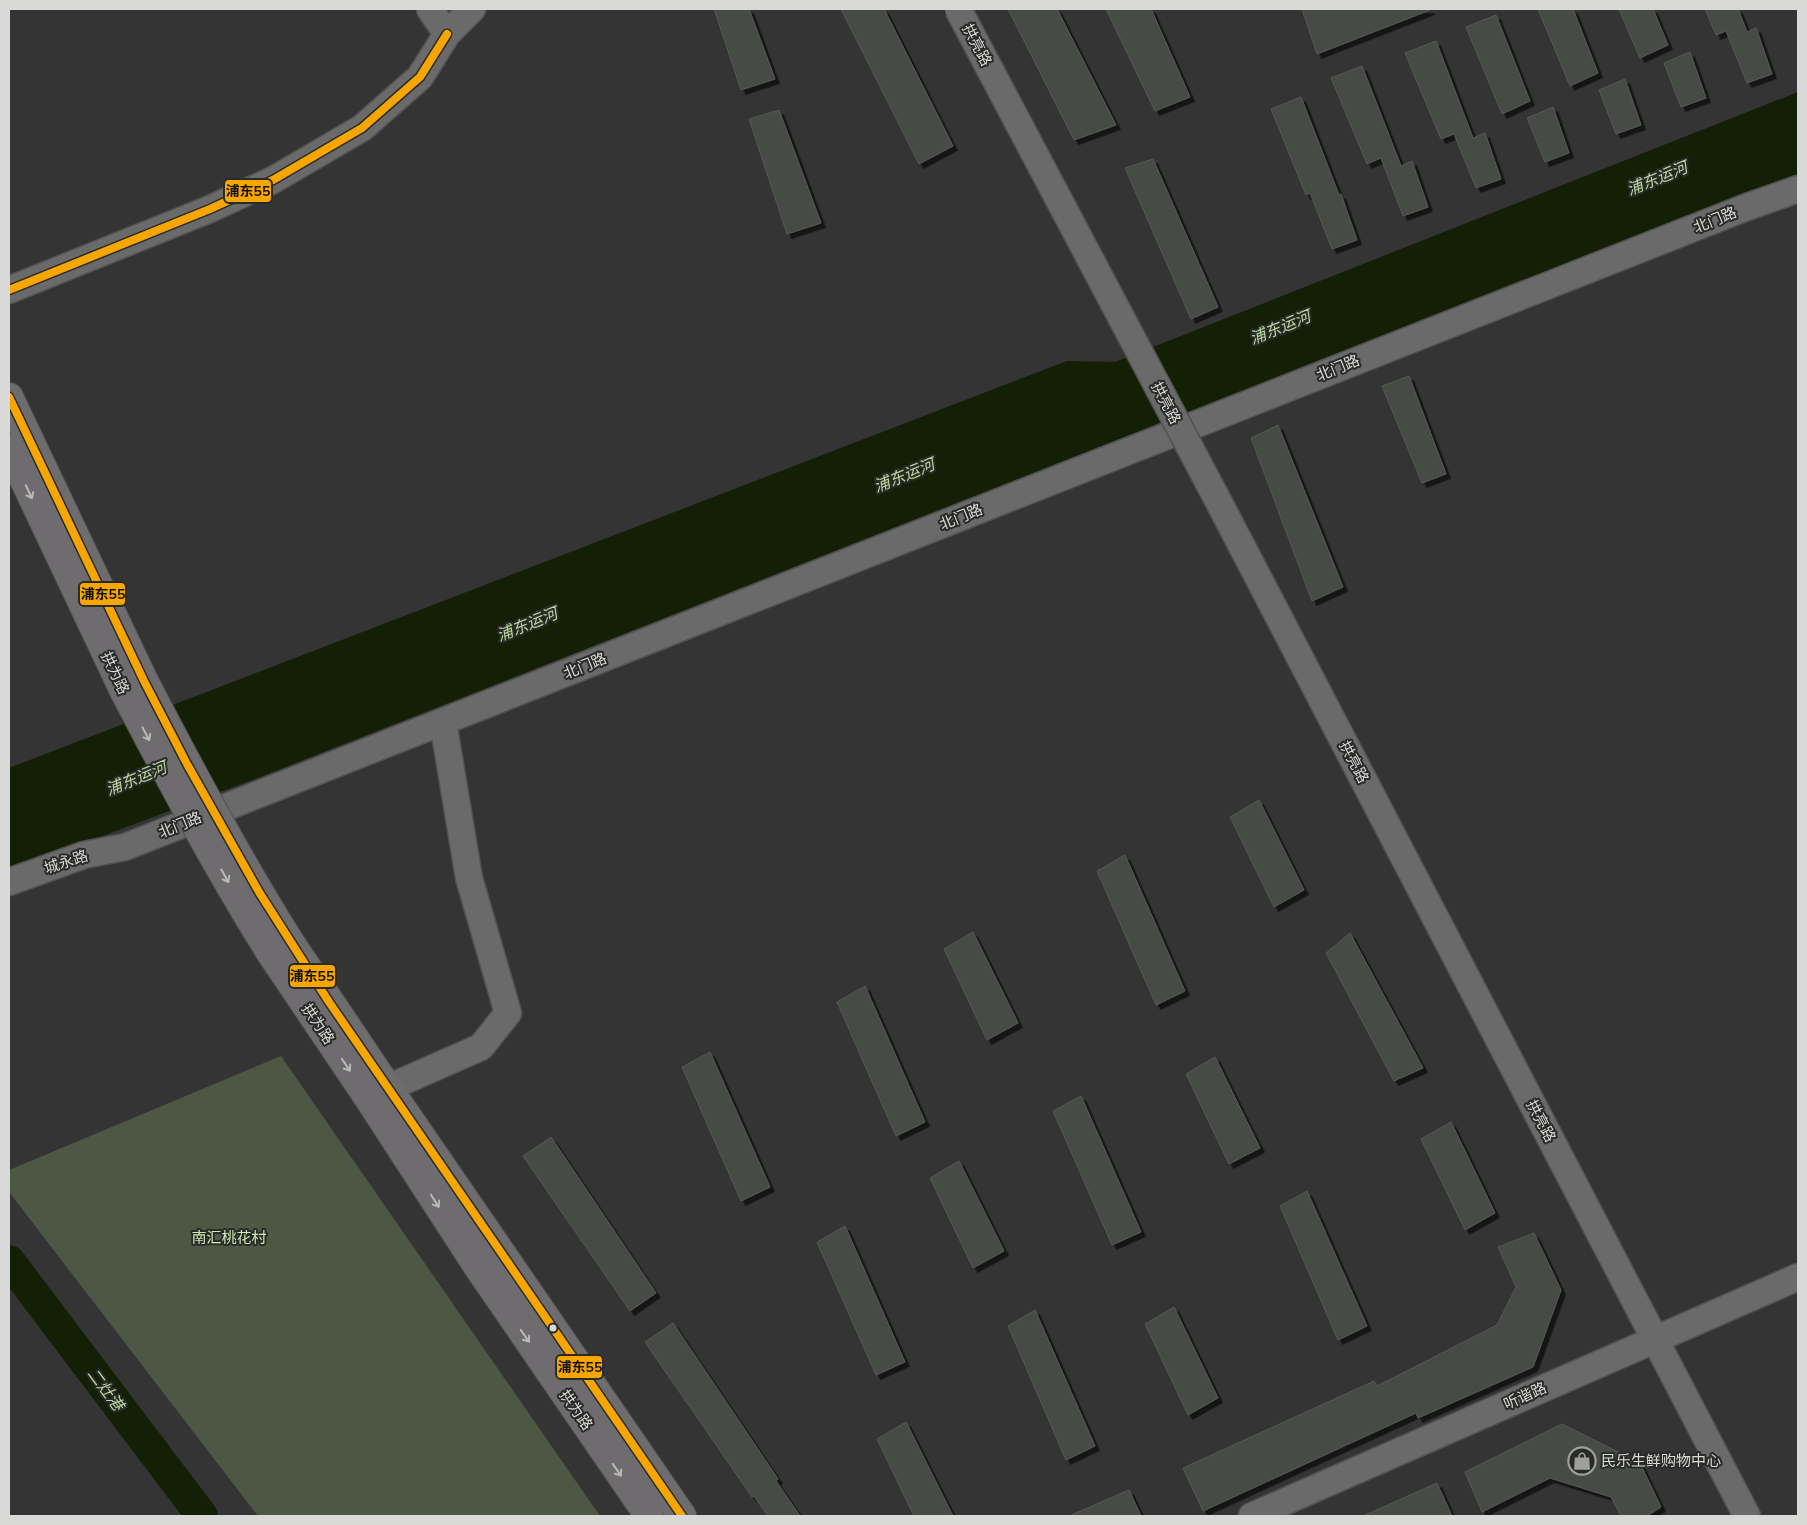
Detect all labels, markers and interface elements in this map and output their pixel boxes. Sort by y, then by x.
street label: 拱亮路 [958,20,996,69]
water label: 浦东运河 [1624,156,1693,199]
line badge: 浦东55 [224,179,272,203]
text: 浦东55 [226,182,270,200]
street label: 北门路 [1690,202,1739,237]
water label: 浦东运河 [1247,305,1316,348]
street label: 北门路 [1313,350,1362,385]
street label: 拱亮路 [1147,378,1185,427]
water label: 浦东运河 [871,453,940,496]
one-way arrow [25,484,35,499]
street label: 北门路 [936,499,985,534]
line badge: 浦东55 [79,582,126,606]
text: 浦东55 [81,585,125,603]
water label: 浦东运河 [494,602,563,645]
street label: 拱为路 [97,648,134,697]
street label: 北门路 [560,648,609,683]
one-way arrow [142,726,151,741]
street label: 拱亮路 [1335,737,1373,786]
water label: 浦东运河 [103,756,172,799]
street label: 北门路 [155,807,204,842]
street label: 城永路 [42,846,90,878]
one-way arrow [220,869,230,883]
line badge: 浦东55 [289,964,336,988]
text: 浦东55 [290,967,334,985]
street label: 拱为路 [298,1000,339,1048]
one-way arrow [341,1058,351,1072]
street label: 拱亮路 [1522,1096,1560,1145]
one-way arrow [430,1194,440,1208]
park label: 南汇桃花村 [191,1228,267,1247]
unlabelled marker [548,1323,558,1333]
one-way arrow [520,1329,530,1343]
line badge: 浦东55 [556,1355,603,1379]
text: 浦东55 [558,1358,602,1376]
water label: 二灶港 [84,1364,130,1416]
street label: 听谐路 [1500,1378,1549,1413]
street label: 拱为路 [556,1386,597,1434]
shop icon: 民乐生鲜购物中心 [1567,1446,1597,1476]
place label: 民乐生鲜购物中心 [1601,1451,1721,1470]
one-way arrow [612,1463,622,1477]

